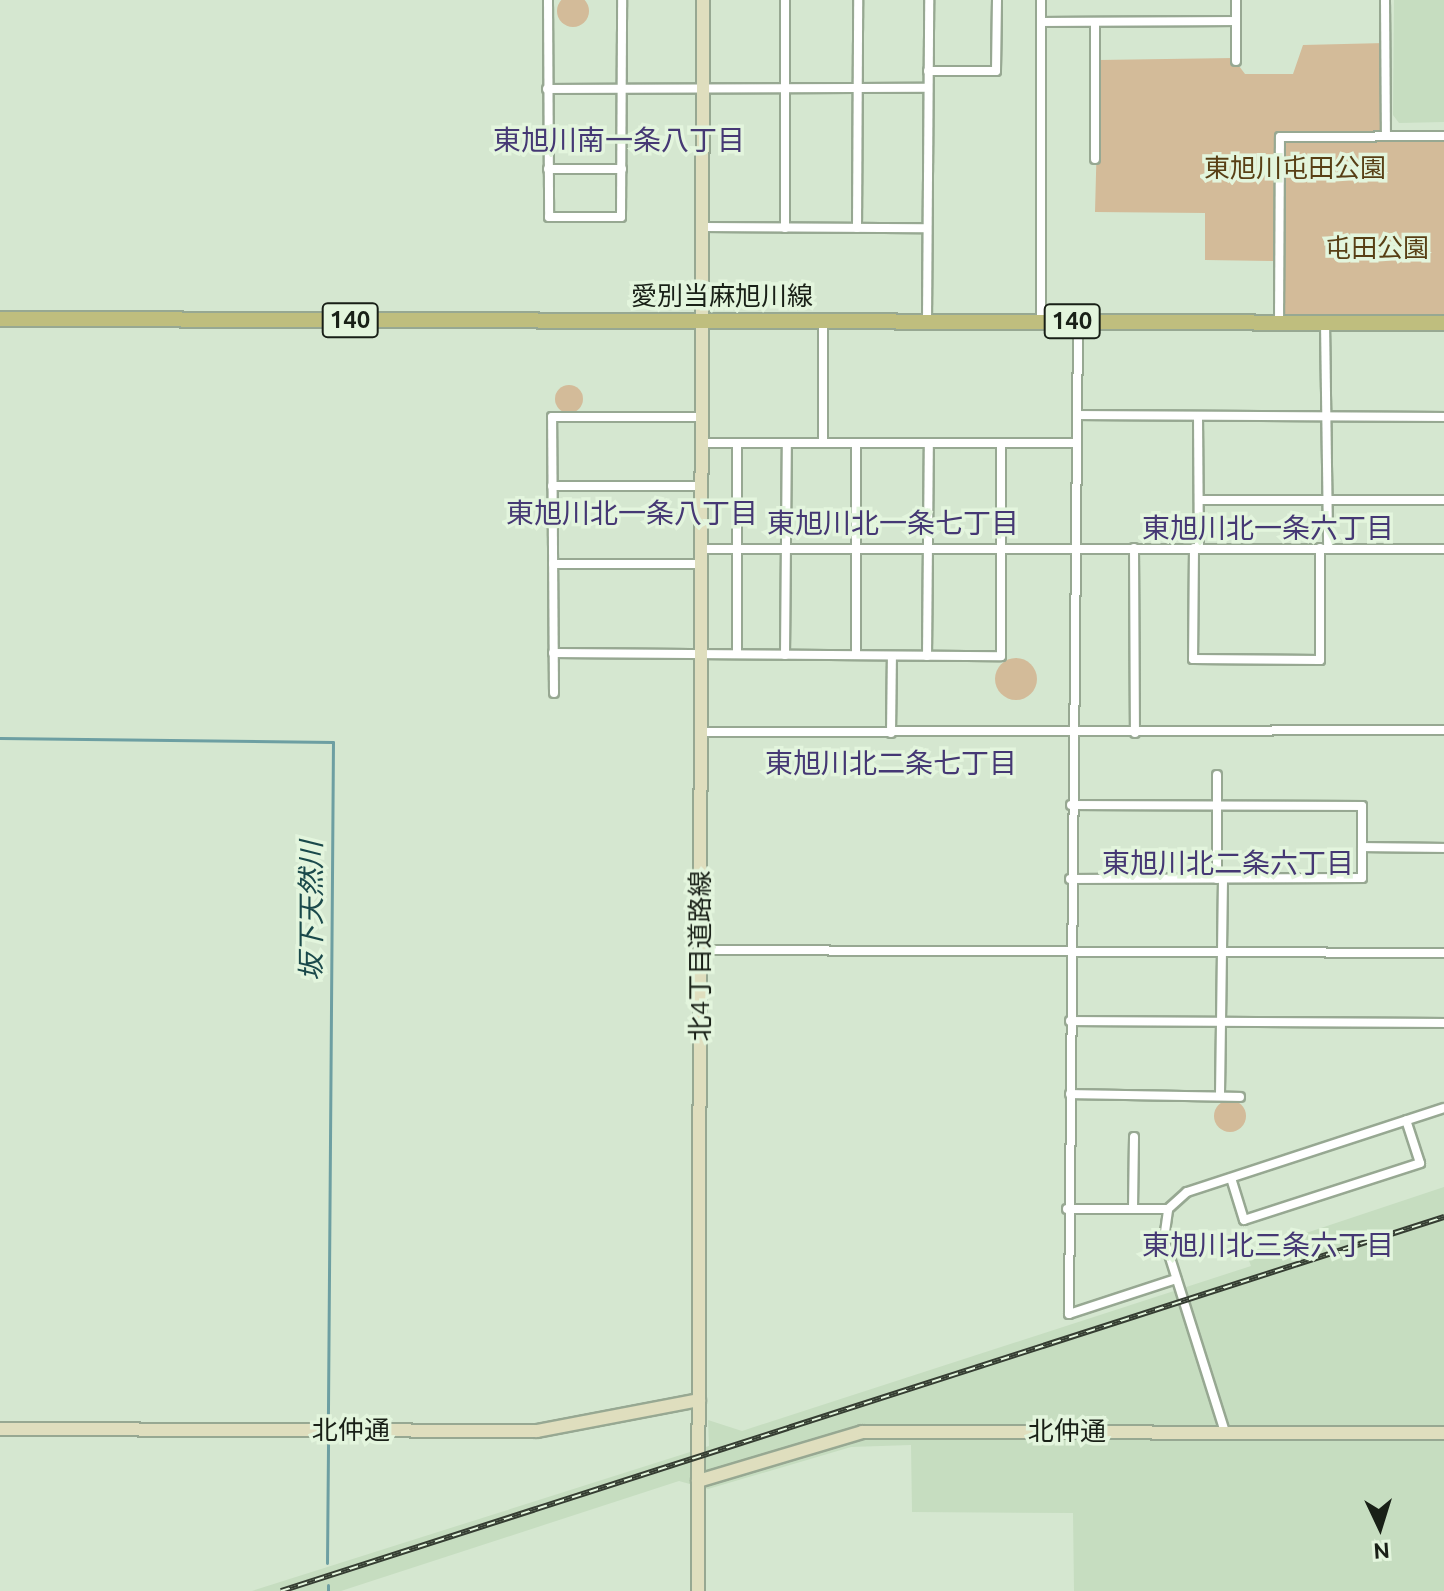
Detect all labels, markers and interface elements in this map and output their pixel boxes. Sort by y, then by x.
district label: 東旭川南一条八丁目 [493,123,745,157]
park label: 東旭川屯田公園 [1204,152,1386,184]
park label: 屯田公園 [1325,232,1429,264]
street label: 愛別当麻旭川線 [631,280,813,312]
road number: 140 [320,300,380,340]
road number: 140 [1042,301,1102,341]
district label: 東旭川北一条八丁目 [506,496,758,530]
district label: 東旭川北一条七丁目 [767,506,1019,540]
district label: 東旭川北一条六丁目 [1142,511,1394,545]
district label: 東旭川北二条七丁目 [765,746,1017,780]
water label: 坂下天然川 [294,841,328,981]
district label: 東旭川北二条六丁目 [1102,846,1354,880]
street label: 北4丁目道路線 [684,871,716,1041]
district label: 東旭川北三条六丁目 [1142,1228,1394,1262]
street label: 北仲通 [312,1414,390,1446]
street label: 北仲通 [1028,1415,1106,1447]
north arrow [1340,1487,1420,1567]
text: N [1373,1538,1391,1564]

